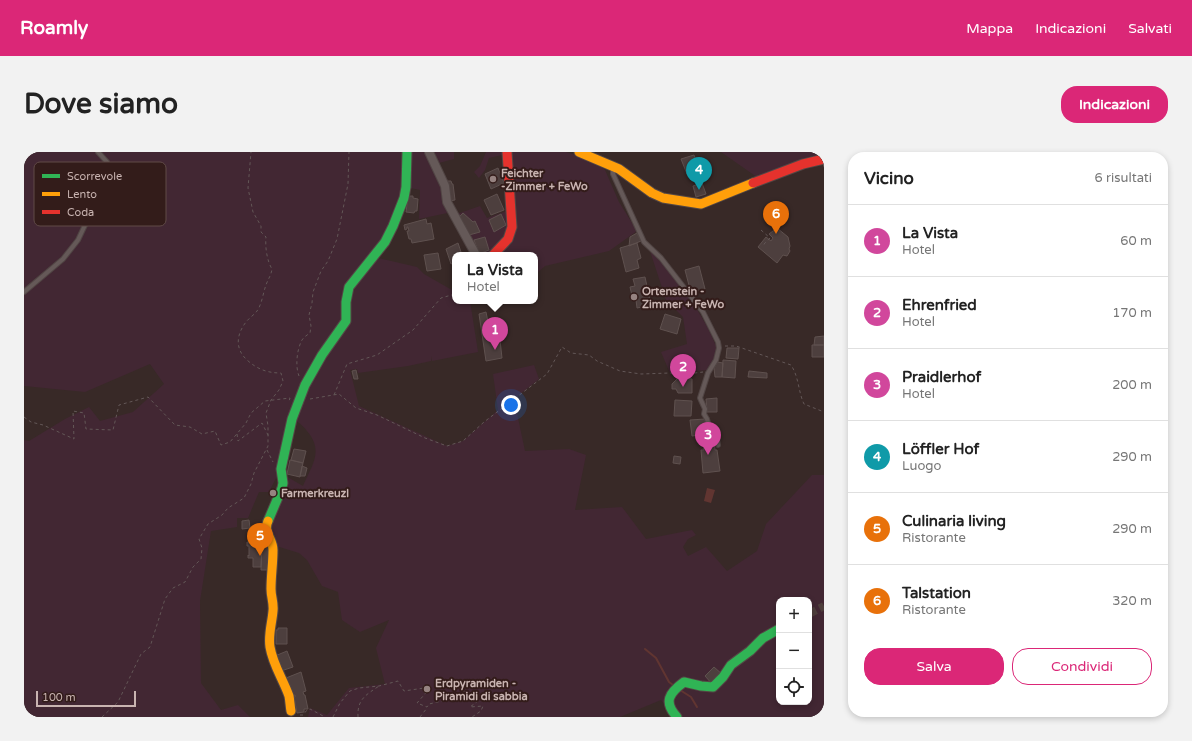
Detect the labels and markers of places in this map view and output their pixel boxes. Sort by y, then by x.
pin: 4 [686,157,712,190]
place label: Feichter -Zimmer + FeWo [501,167,588,193]
marker: Feichter -Zimmer + FeWo [488,174,498,184]
pin: 6 [763,201,789,234]
place label: Ortenstein - Zimmer + FeWo [642,285,724,311]
marker: Ortenstein - Zimmer + FeWo [629,292,639,302]
pin: 1 [482,317,508,350]
pin: 2 [670,354,696,387]
pin: 3 [695,422,721,455]
place label: Farmerkreuzl [281,487,349,500]
marker: Farmerkreuzl [268,488,278,498]
pin: 5 [247,523,273,556]
place label: Erdpyramiden - Piramidi di sabbia [435,677,528,703]
marker: Erdpyramiden - Piramidi di sabbia [422,684,432,694]

